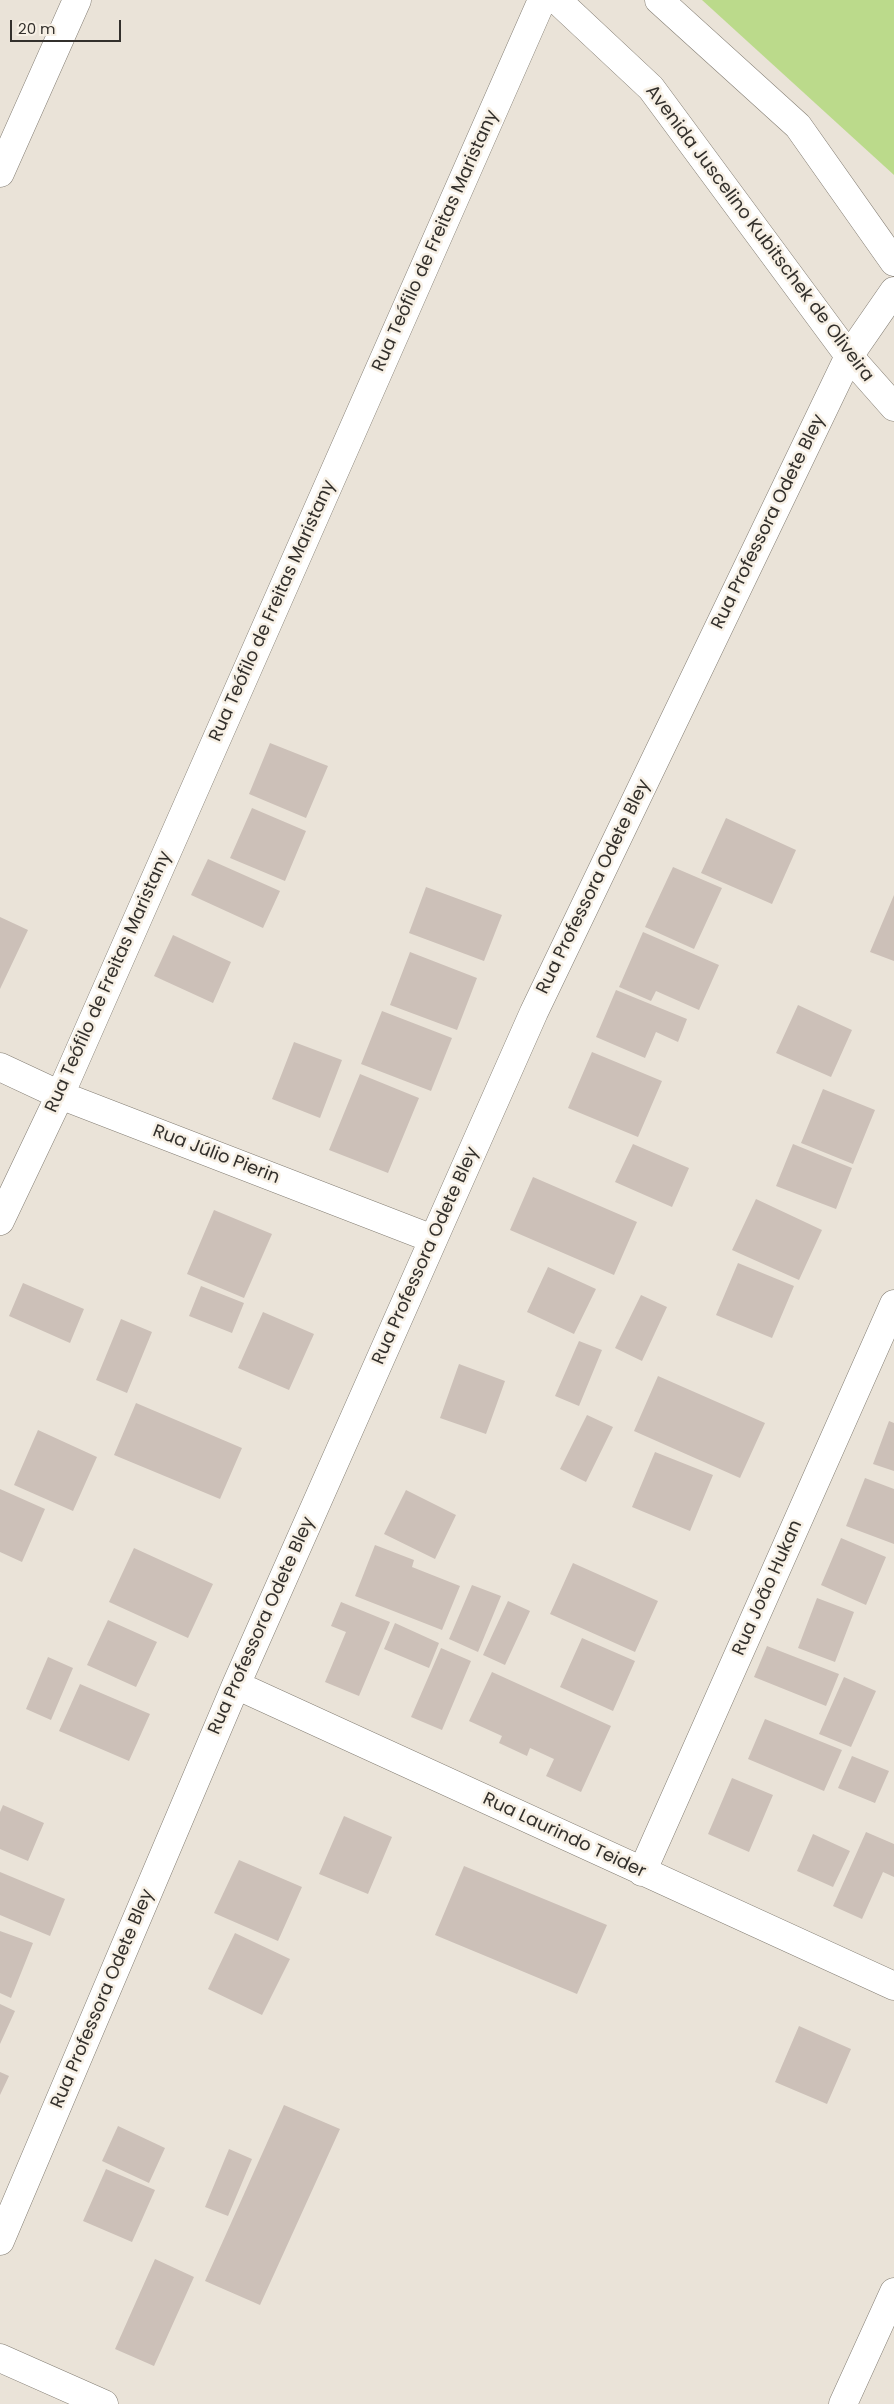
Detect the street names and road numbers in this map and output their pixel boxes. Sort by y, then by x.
street label: Avenida Juscelino Kubitschek de Oliveira [640,81,878,387]
street label: Rua Teófilo de Freitas Maristany [368,107,504,375]
street label: Rua Professora Odete Bley [708,411,830,633]
street label: Rua Teófilo de Freitas Maristany [205,477,341,745]
street label: Rua Professora Odete Bley [533,776,655,998]
street label: Rua Teófilo de Freitas Maristany [41,848,177,1116]
street label: Rua Júlio Pierin [149,1121,283,1189]
street label: Rua Professora Odete Bley [368,1144,484,1368]
street label: Rua Professora Odete Bley [204,1514,320,1738]
street label: Rua João Hukan [728,1517,808,1659]
street label: Rua Laurindo Teider [479,1789,649,1883]
street label: Rua Professora Odete Bley [47,1886,159,2112]

